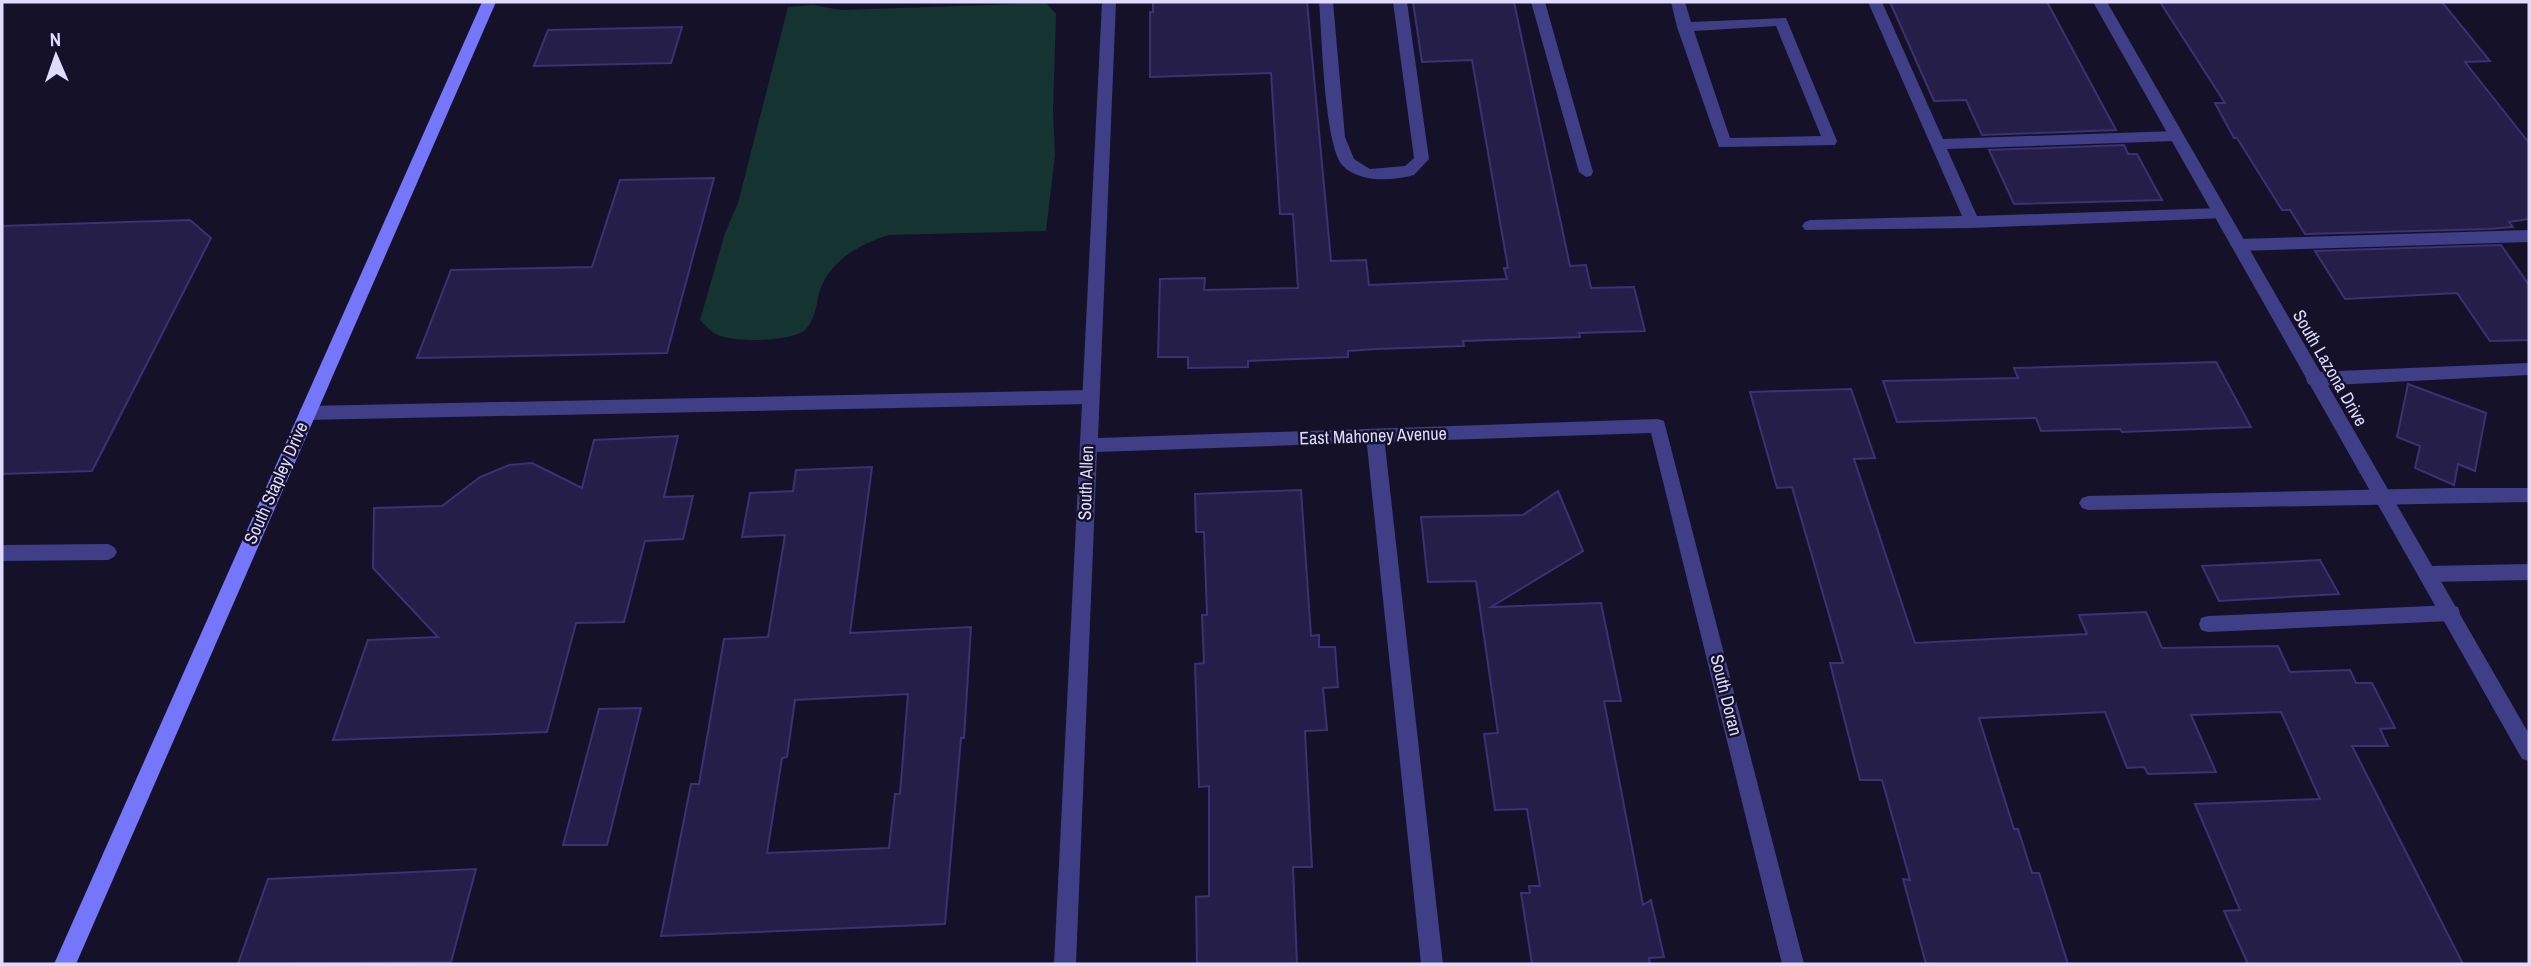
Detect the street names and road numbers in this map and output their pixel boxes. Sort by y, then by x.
street label: South Lazona Drive [2287,305,2374,430]
street label: South Stapley Drive [237,418,314,548]
street label: East Mahoney Avenue [1299,420,1447,451]
street label: South Allen [1072,445,1099,521]
street label: South Doran [1704,652,1749,738]

